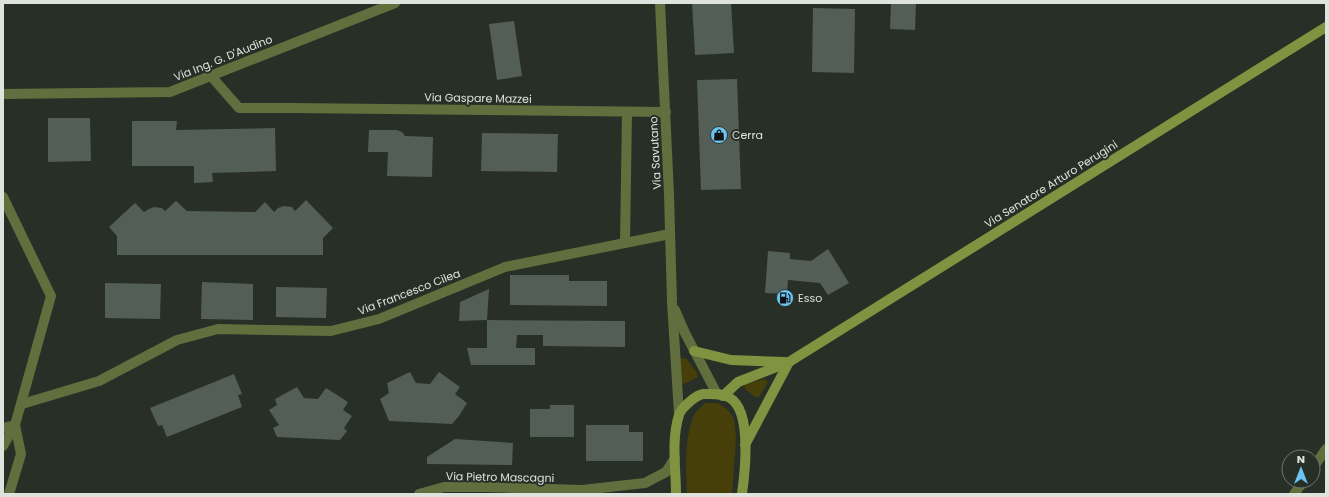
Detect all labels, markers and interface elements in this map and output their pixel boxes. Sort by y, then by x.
street label: Via Ing. G. D'Audino [171,31,275,85]
street label: Via Gaspare Mazzei [424,89,532,107]
street label: Via Savutano [645,116,665,190]
shop icon: Cerra [709,125,729,145]
place label: Cerra [732,127,763,143]
street label: Via Senatore Arturo Perugini [981,136,1121,232]
street label: Via Francesco Cilea [355,265,463,319]
fuel station icon: Esso [775,288,795,308]
place label: Esso [798,290,822,306]
north arrow [1281,449,1321,489]
text: N [1297,451,1305,467]
street label: Via Pietro Mascagni [446,468,555,486]

